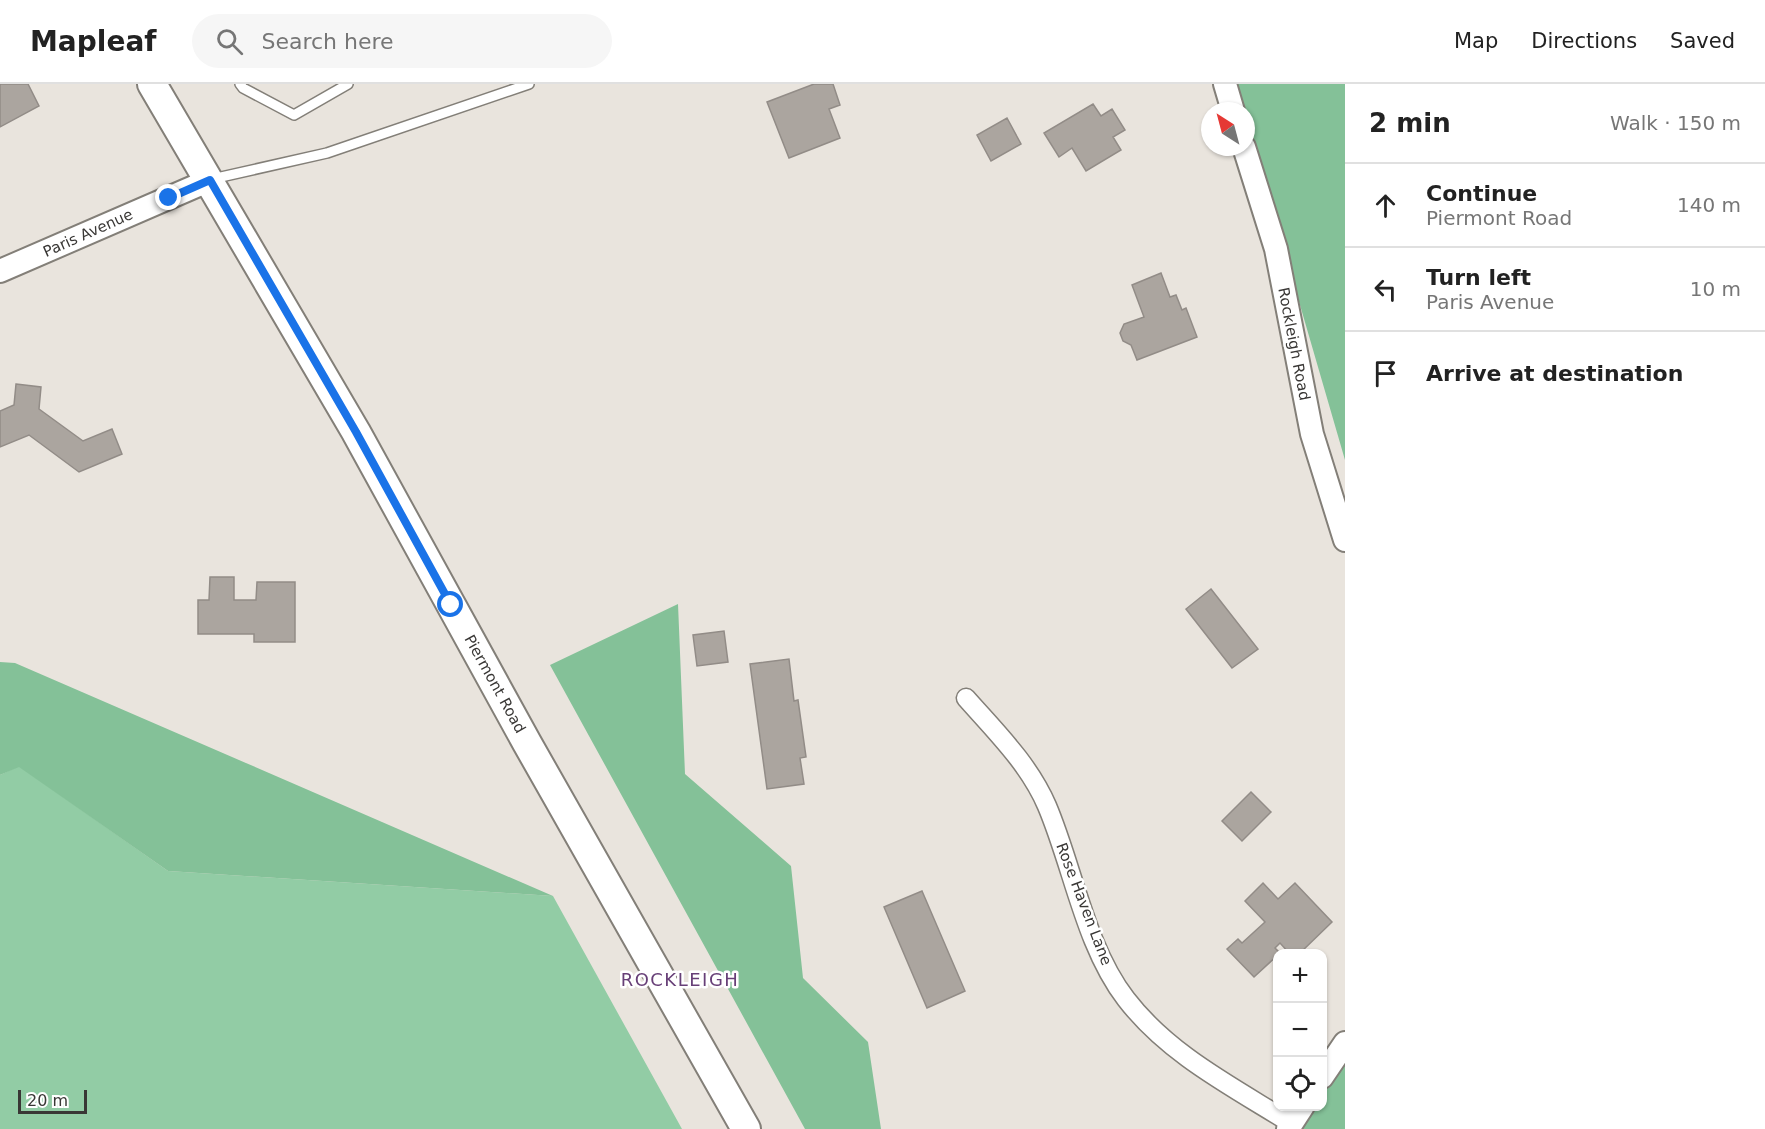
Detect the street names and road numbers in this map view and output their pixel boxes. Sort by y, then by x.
street label: Paris Avenue [40,205,136,261]
street label: Rockleigh Road [1274,286,1314,402]
street label: Piermont Road [461,632,529,736]
street label: Rose Haven Lane [1052,840,1116,968]

